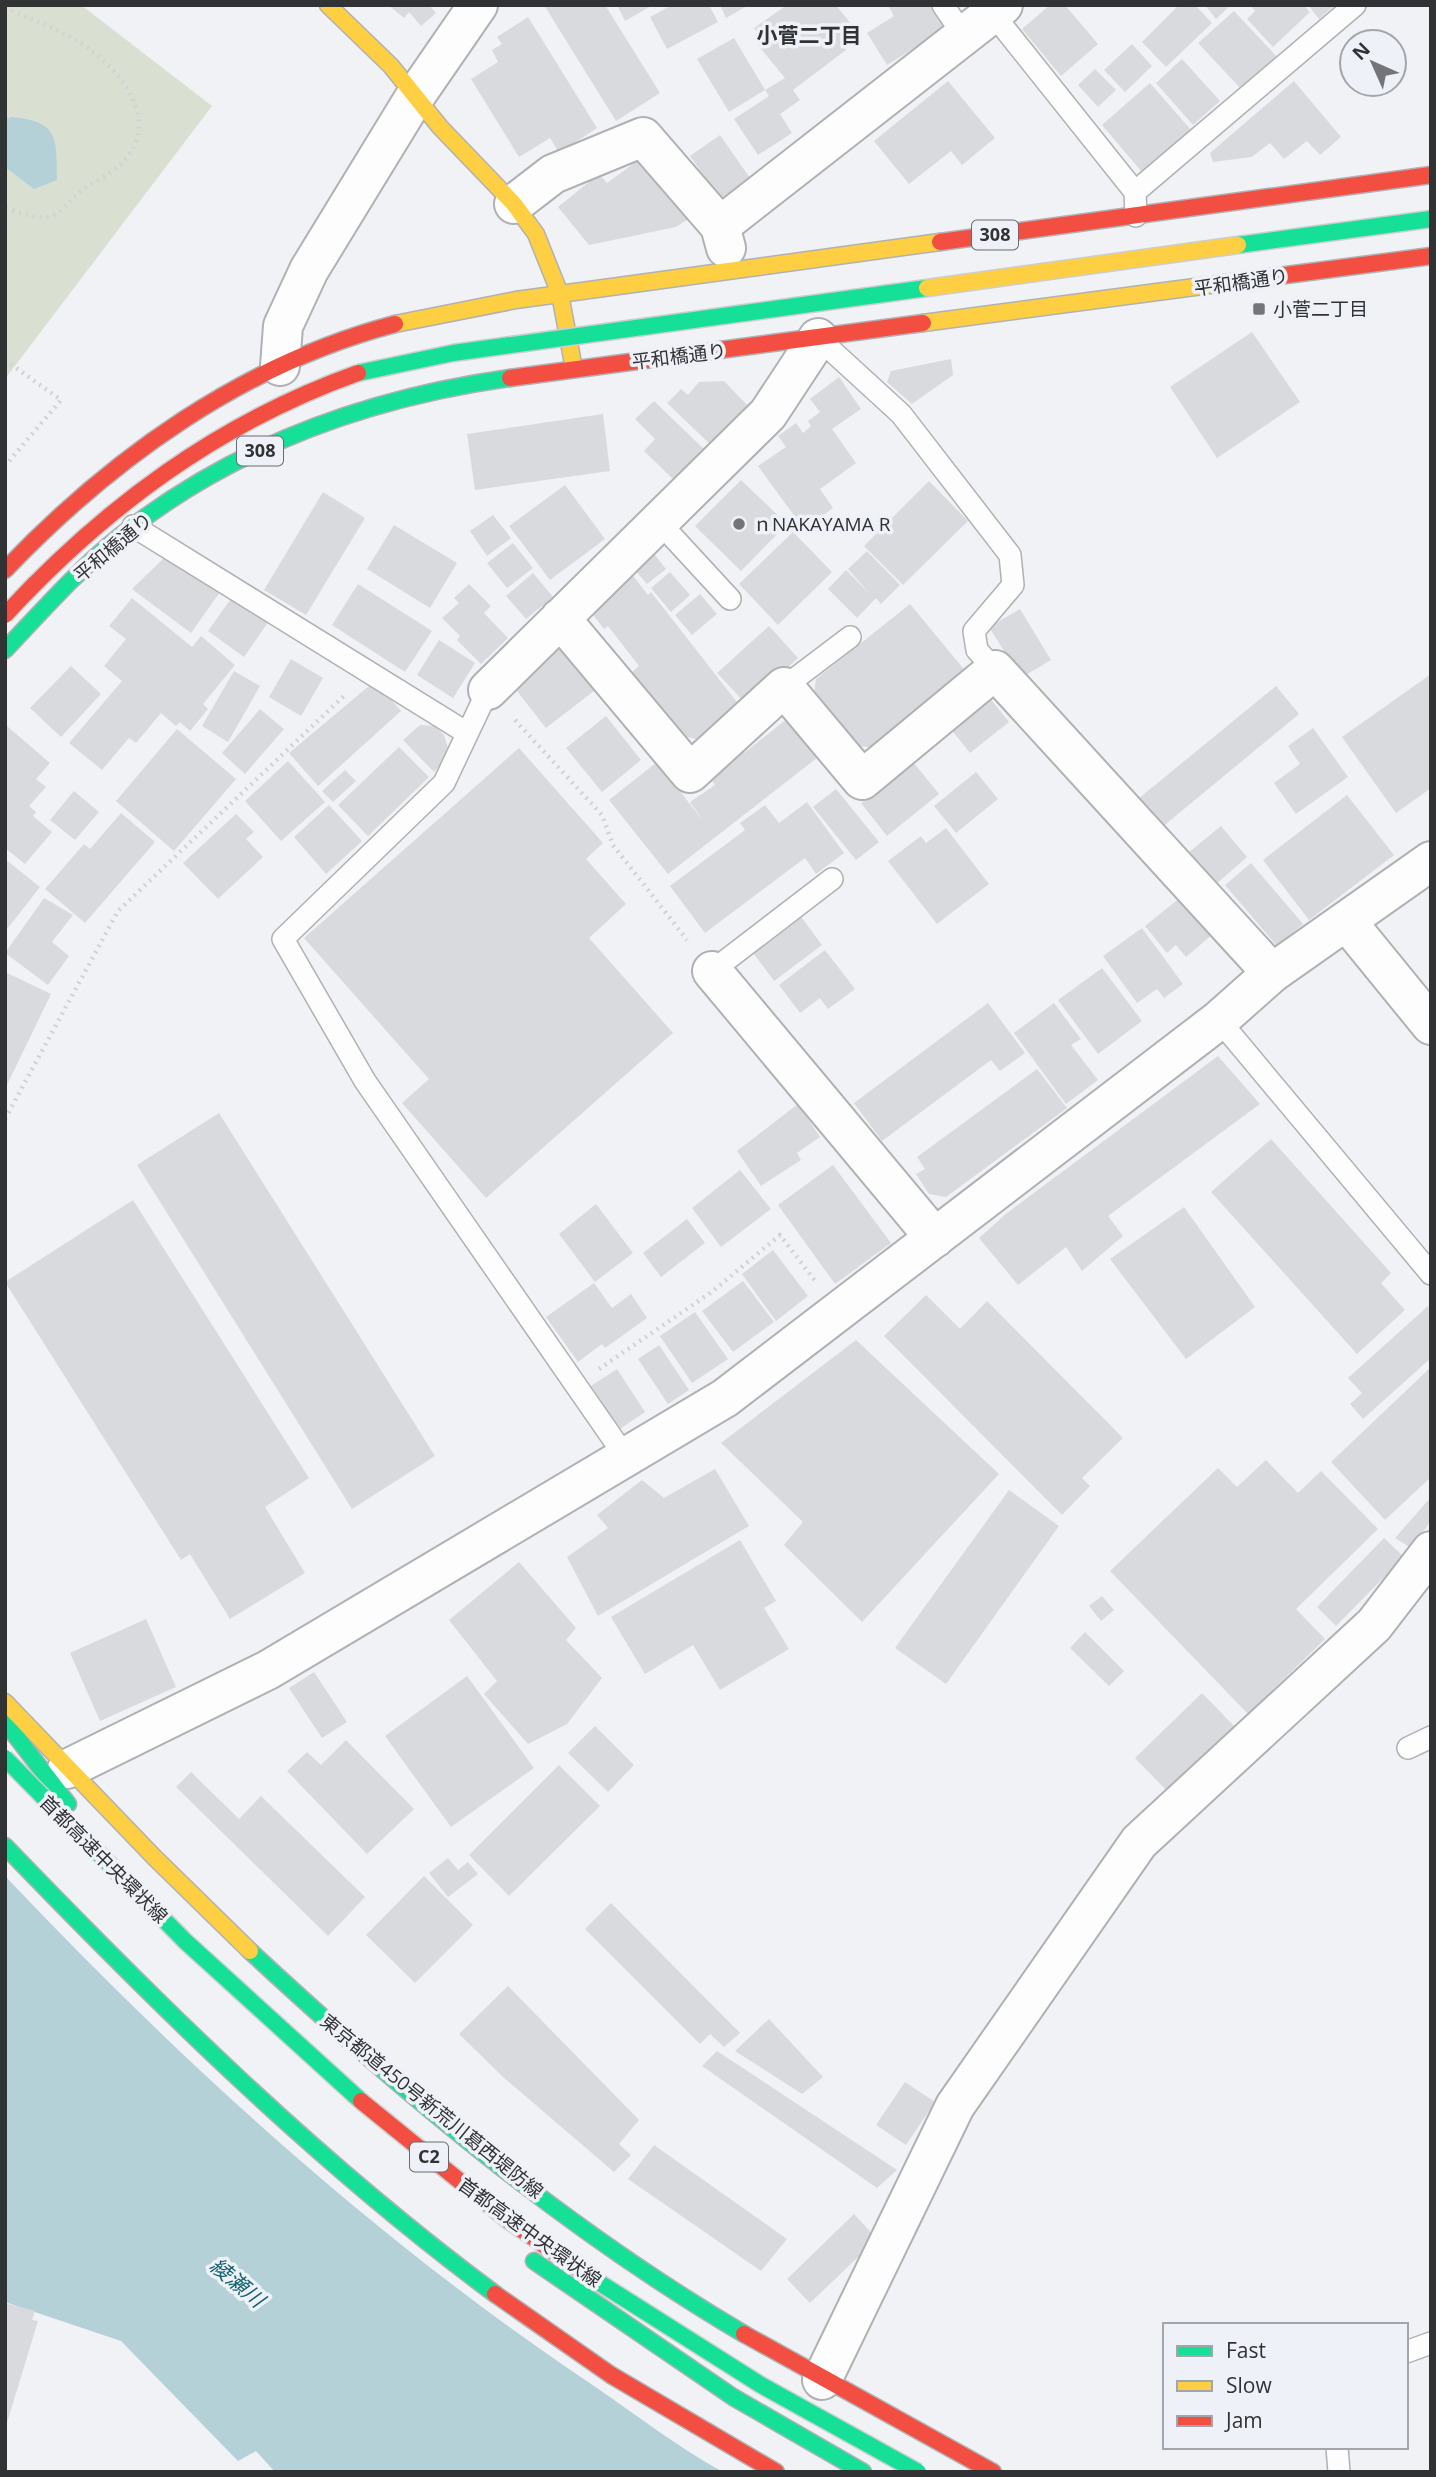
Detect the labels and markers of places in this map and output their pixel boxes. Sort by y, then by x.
place label: 小菅二丁目 [1273,296,1368,322]
marker: 小菅二丁目 [1251,301,1267,317]
place label: ｎNAKAYAMA R [753,511,891,537]
marker: ｎNAKAYAMA R [731,516,747,532]

